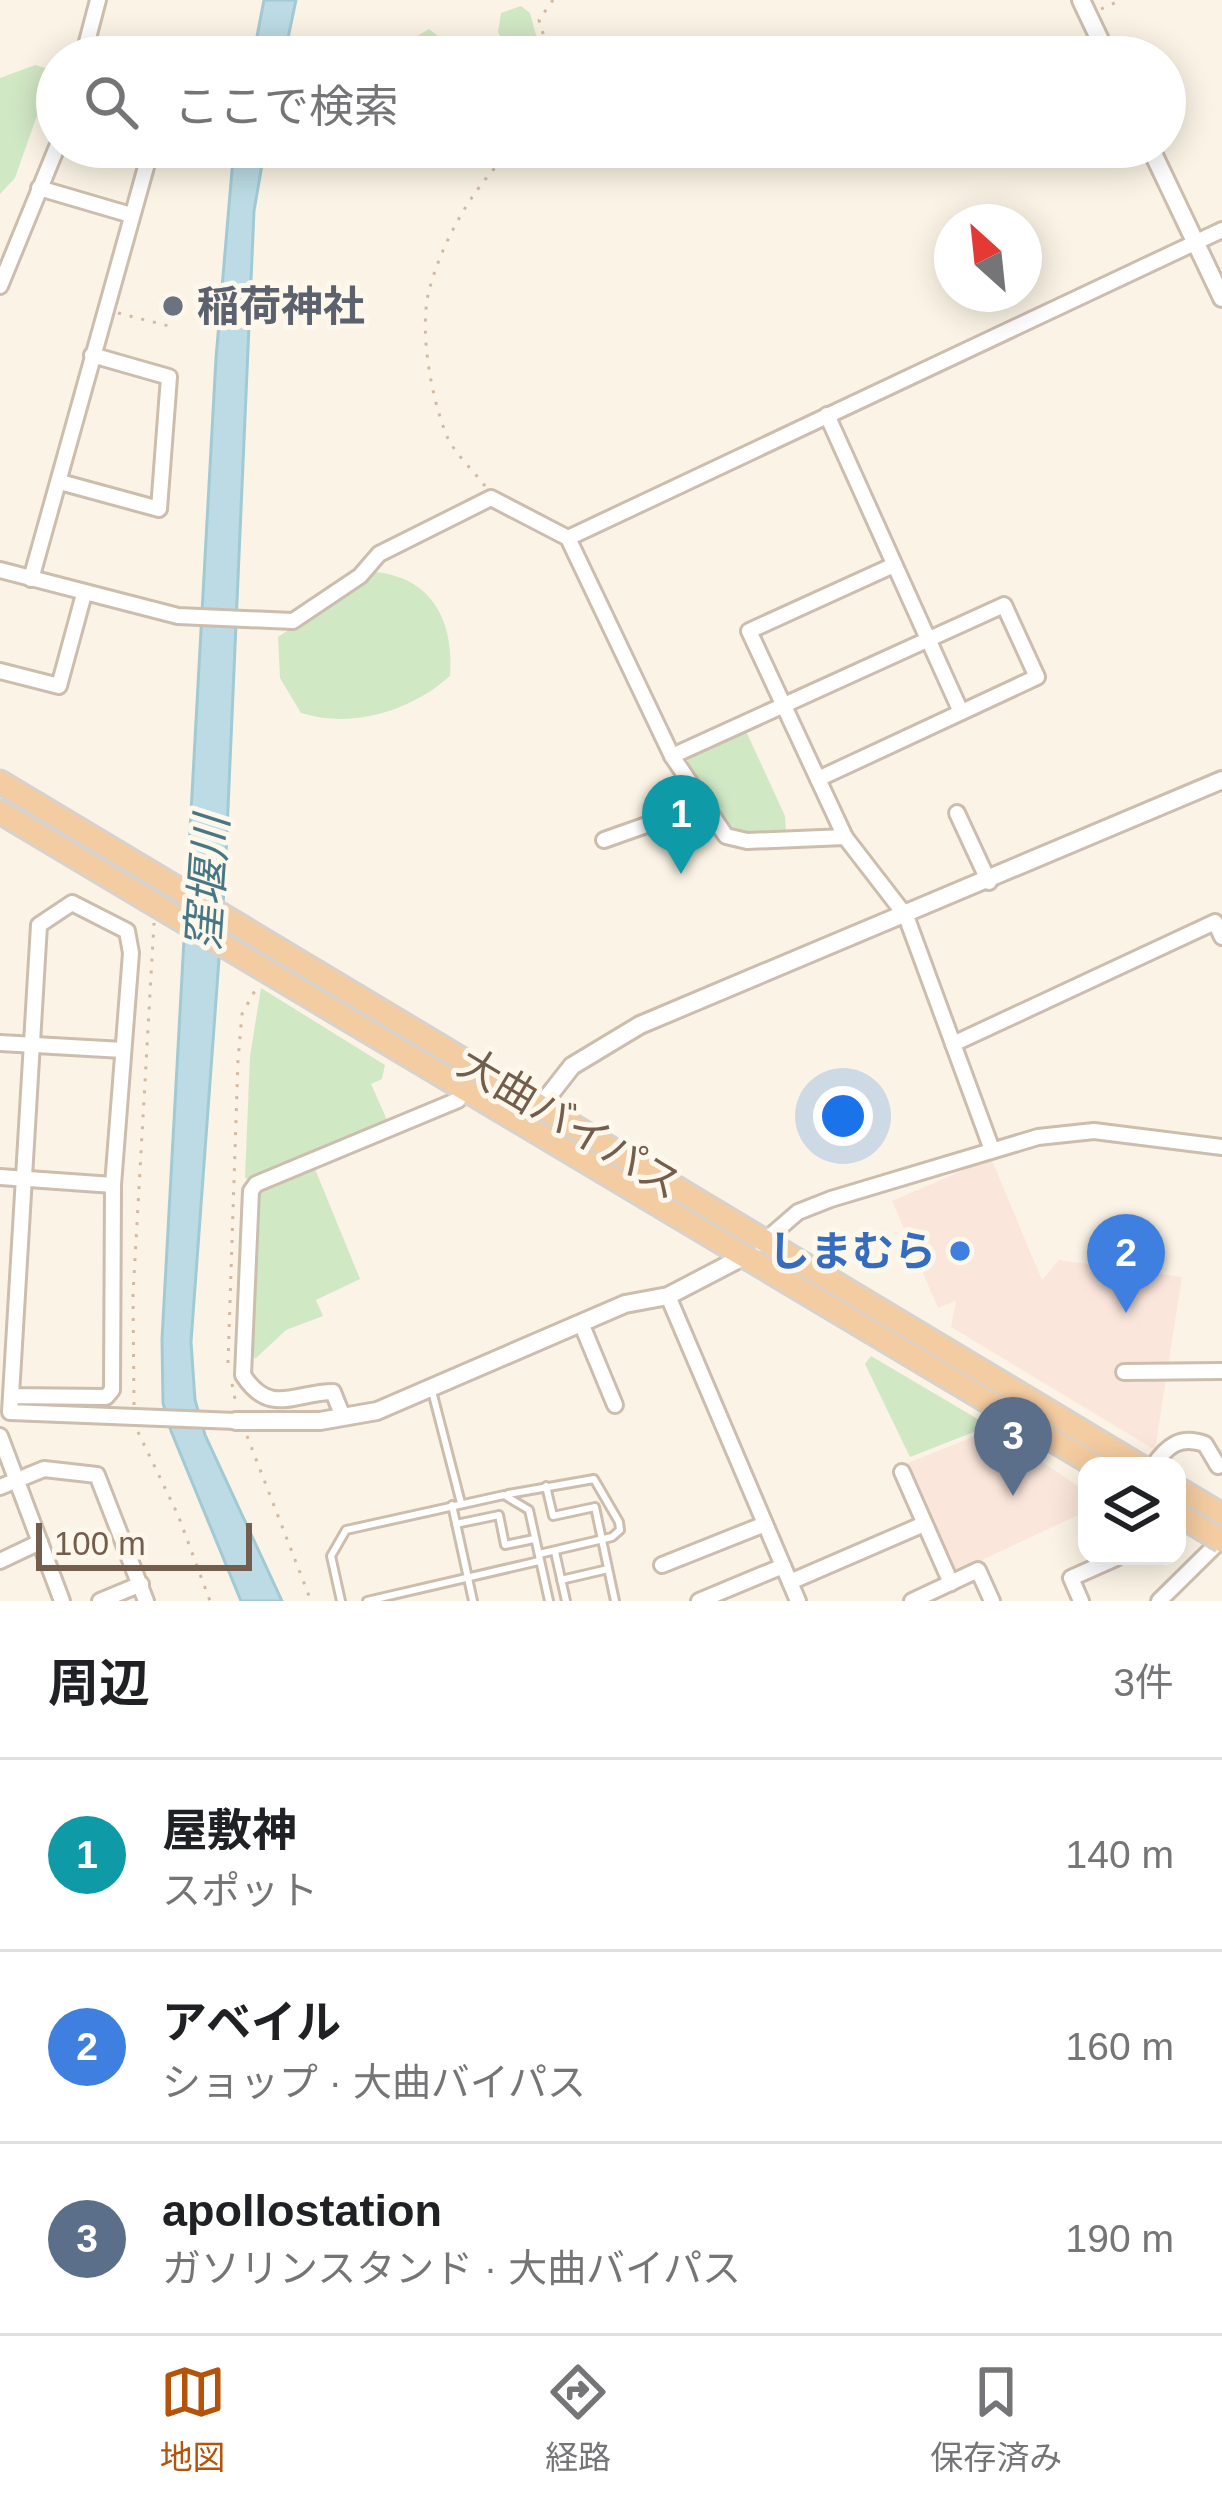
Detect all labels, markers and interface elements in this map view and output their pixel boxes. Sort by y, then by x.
search box [36,36,1186,168]
icon: search [78,69,144,135]
text: ここで検索 [174,81,399,132]
north arrow [934,204,1042,312]
place label: 稲荷神社 [197,283,365,330]
marker: 稲荷神社 [160,293,186,319]
pin: 1 [642,775,720,874]
water label: 窪堰川 [177,810,238,952]
street label: 大曲バイパス [450,1039,689,1208]
your location [813,1086,873,1146]
pin: 2 [1087,1214,1165,1313]
place label: しまむら [768,1228,936,1275]
marker: しまむら [947,1238,973,1264]
pin: 3 [974,1397,1052,1496]
map controls [1078,1457,1186,1565]
button: layers [1078,1457,1186,1565]
scale bar [36,1517,252,1570]
text: 100 m [54,1525,146,1562]
text: 周辺 [48,1655,150,1712]
text: 3件 [1113,1661,1174,1704]
text: 屋敷神 [162,1805,297,1856]
text: 1 [76,1833,98,1876]
text: 140 m [1066,1833,1174,1876]
text: スポット [162,1869,318,1912]
text: アベイル [162,1997,341,2048]
text: 2 [76,2025,98,2068]
text: 160 m [1066,2025,1174,2068]
text: ショップ · 大曲バイパス [162,2061,586,2104]
text: apollostation [162,2185,442,2236]
text: 3 [76,2217,98,2260]
text: 190 m [1066,2217,1174,2260]
text: ガソリンスタンド · 大曲バイパス [162,2247,741,2290]
tab: 地図 [160,2359,226,2479]
tab: 経路 [545,2359,611,2479]
tab: 保存済み [930,2359,1062,2479]

